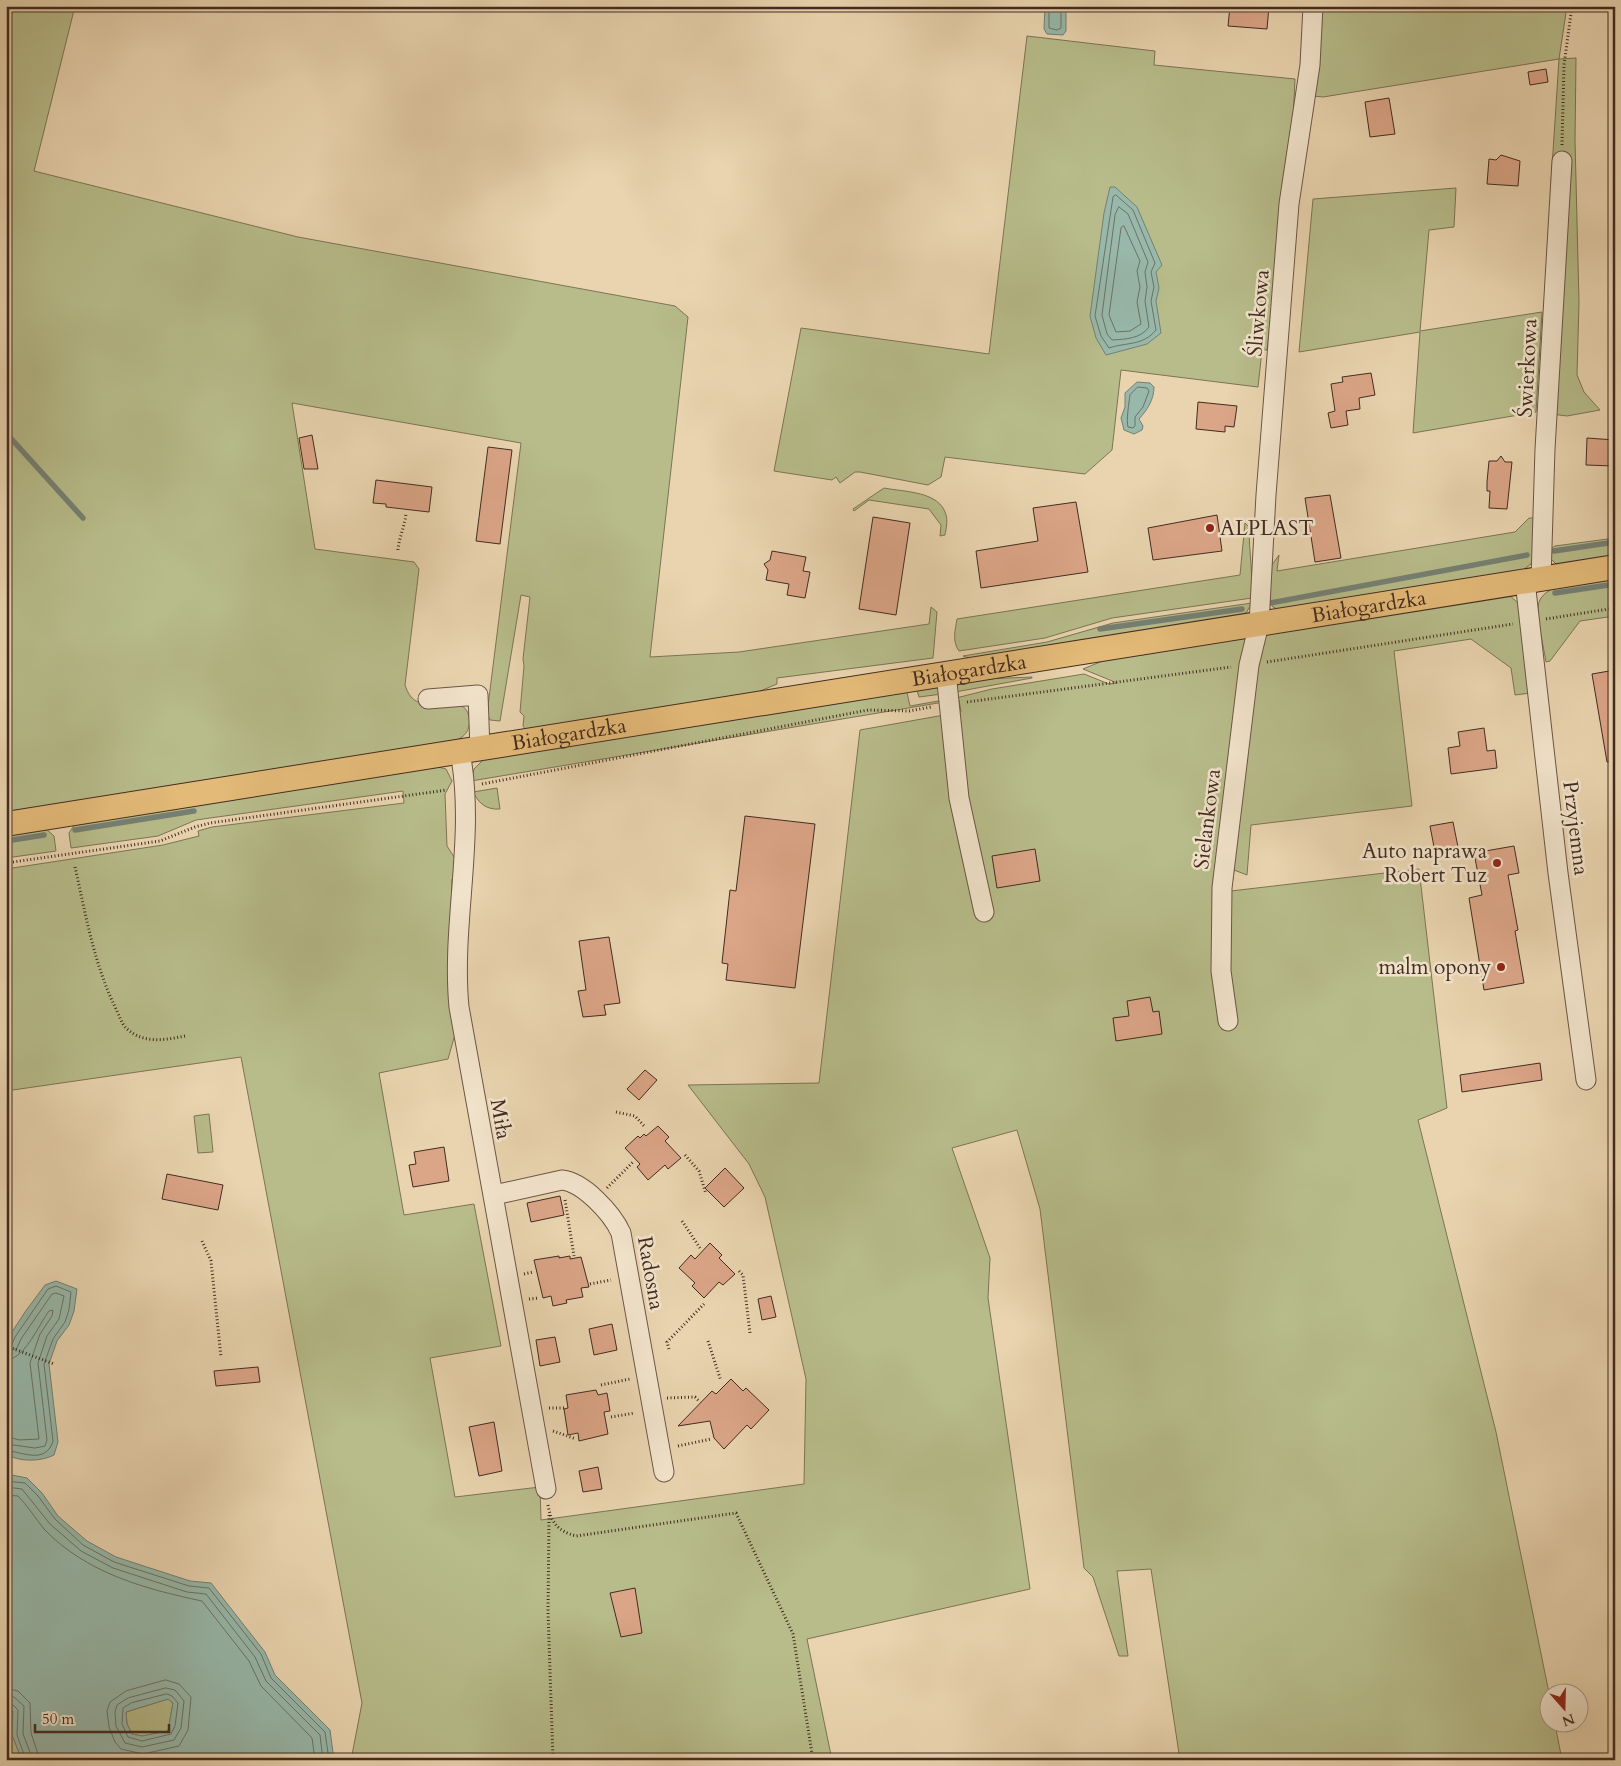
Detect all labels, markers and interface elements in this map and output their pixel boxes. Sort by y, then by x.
street label: Śliwkowa [1239,268,1277,358]
street label: Świerkowa [1509,318,1545,418]
place label: ALPLAST [1220,514,1314,543]
marker: ALPLAST [1204,522,1216,534]
street label: Białogardzka [1309,583,1428,630]
street label: Białogardzka [909,647,1028,694]
street label: Białogardzka [509,711,628,758]
street label: Sielankowa [1187,767,1228,871]
street label: Przyjemna [1555,779,1596,877]
place label: Auto naprawa Robert Tuz [1362,837,1488,890]
marker: Auto naprawa Robert Tuz [1491,857,1503,869]
place label: malm opony [1379,953,1491,982]
marker: malm opony [1495,961,1507,973]
street label: Miła [483,1097,518,1142]
street label: Radosna [630,1234,671,1312]
north arrow [1538,1684,1588,1734]
scale bar [35,1701,169,1733]
text: 50 m [42,1709,74,1729]
text: N [1559,1709,1577,1731]

